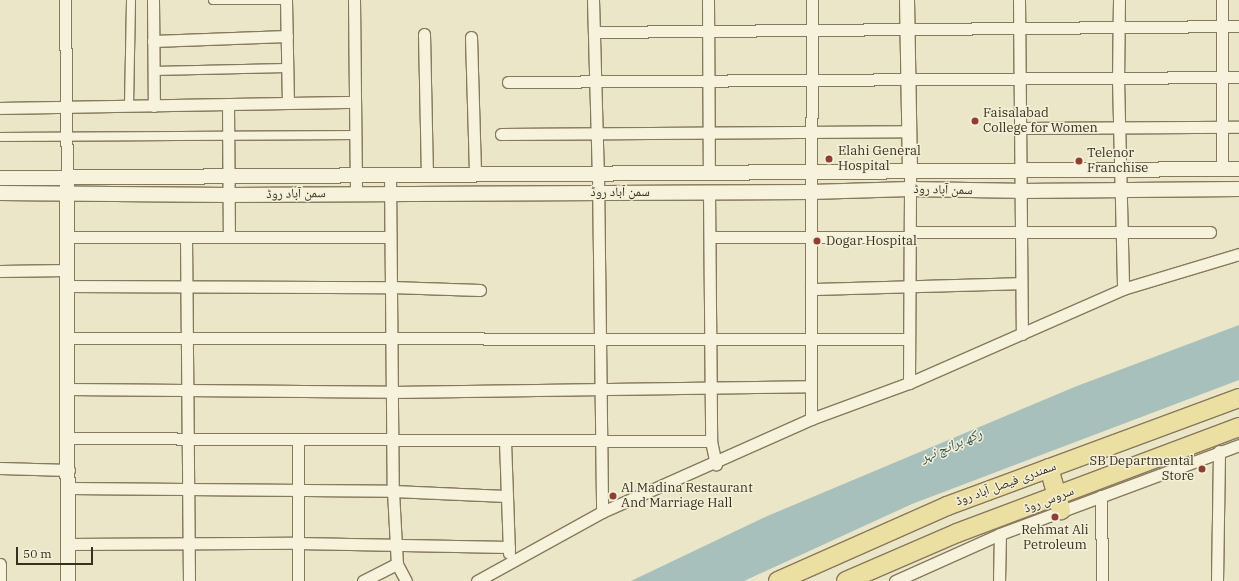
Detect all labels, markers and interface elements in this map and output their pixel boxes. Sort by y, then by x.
place label: Faisalabad College for Women [983,106,1098,137]
marker: Faisalabad College for Women [970,116,980,126]
place label: Elahi General Hospital [838,144,921,175]
place label: Telenor Franchise [1087,146,1148,177]
marker: Elahi General Hospital [823,153,835,165]
marker: Telenor Franchise [1074,156,1084,166]
street label: سمن آباد روڈ [913,182,973,198]
street label: سمن آباد روڈ [590,184,650,200]
street label: سمن آباد روڈ [266,186,326,202]
place label: Dogar Hospital [826,233,917,249]
marker: Dogar Hospital [811,235,823,247]
water label: رکھ برانچ نہر [918,425,984,465]
place label: SB Departmental Store [1090,454,1194,485]
street label: سمندری فیصل آباد روڈ [954,459,1058,509]
marker: SB Departmental Store [1197,464,1207,474]
place label: Al Madina Restaurant And Marriage Hall [621,481,753,512]
street label: سروس روڈ [1022,483,1076,517]
marker: Al Madina Restaurant And Marriage Hall [608,491,618,501]
marker: Rehmat Ali Petroleum [1050,512,1060,522]
place label: Rehmat Ali Petroleum [1021,523,1089,554]
scale bar [18,539,95,565]
text: 50 m [23,546,52,561]

